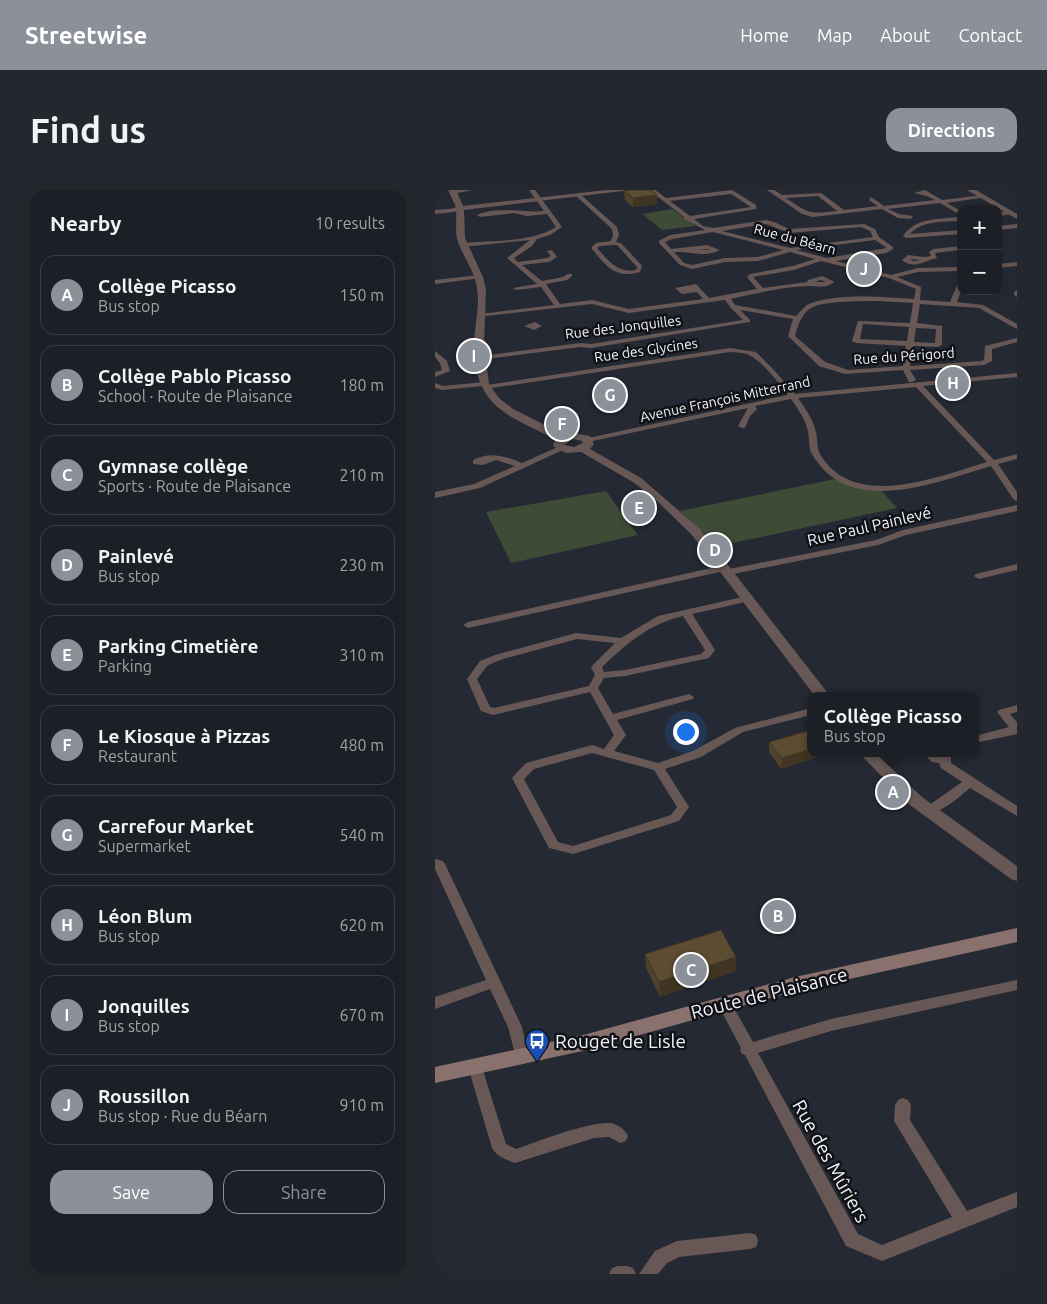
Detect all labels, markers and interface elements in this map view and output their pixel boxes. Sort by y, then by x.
text: Streetwise [25,22,147,49]
text: Home [740,25,789,45]
text: Map [817,25,852,45]
text: About [880,25,930,45]
text: Contact [958,25,1022,45]
button: Directions [886,108,1017,152]
text: Find us [30,110,146,150]
map controls [957,205,1002,295]
button: + [957,205,1002,250]
text: Nearby [50,211,121,235]
text: 10 results [315,214,385,232]
street label: Rue du Béarn [752,220,838,258]
pin: J [848,250,880,288]
button: − [957,250,1002,295]
text: Collège Picasso [98,275,236,297]
text: A [61,286,73,304]
text: 150 m [339,286,384,304]
text: Bus stop [98,297,160,315]
street label: Rue des Jonquilles [564,312,682,342]
street label: Rue des Glycines [593,335,699,365]
pin: I [458,337,490,375]
street label: Rue du Périgord [853,344,955,368]
pin: H [937,364,969,402]
text: Collège Pablo Picasso [98,365,292,387]
street label: Avenue François Mitterrand [638,373,812,425]
text: B [62,376,72,394]
text: 180 m [339,376,384,394]
pin: G [594,376,626,414]
text: School · Route de Plaisance [98,387,293,405]
pin: F [546,405,578,443]
text: Gymnase collège [98,455,248,477]
text: C [62,466,72,484]
text: 210 m [339,466,384,484]
text: Sports · Route de Plaisance [98,477,291,495]
pin: E [623,489,655,527]
street label: Rue Paul Painlevé [805,503,933,549]
pin: D [699,531,731,569]
text: Painlevé [98,545,174,567]
text: D [61,556,73,574]
text: 230 m [339,556,384,574]
text: Bus stop [98,567,160,585]
text: Parking Cimetière [98,635,258,657]
text: E [62,646,72,664]
text: 310 m [339,646,384,664]
text: Parking [98,657,152,675]
popup [807,692,979,757]
text: Collège Picasso [824,705,962,727]
your location [673,719,699,745]
text: Le Kiosque à Pizzas [98,725,270,747]
text: Bus stop [824,727,886,745]
text: F [63,736,72,754]
text: 480 m [339,736,384,754]
text: Restaurant [98,747,177,765]
pin: A [877,773,909,811]
text: Carrefour Market [98,815,254,837]
text: G [61,826,73,844]
text: 540 m [339,826,384,844]
text: Supermarket [98,837,191,855]
pin: B [762,897,794,935]
text: Léon Blum [98,905,192,927]
text: H [61,916,73,934]
text: 620 m [339,916,384,934]
text: Bus stop [98,927,160,945]
pin: C [675,951,707,989]
street label: Route de Plaisance [688,963,850,1023]
text: Jonquilles [98,995,190,1017]
text: I [65,1006,69,1024]
text: 670 m [339,1006,384,1024]
text: Bus stop [98,1017,160,1035]
bus stop icon: Rouget de Lisle [524,1028,550,1062]
place label: Rouget de Lisle [555,1030,686,1052]
text: Roussillon [98,1085,190,1107]
text: J [63,1096,71,1114]
text: 910 m [339,1096,384,1114]
street label: Rue des Mûriers [788,1096,874,1226]
text: Bus stop · Rue du Béarn [98,1107,267,1125]
button: Save [50,1170,213,1214]
button: Share [223,1170,385,1214]

